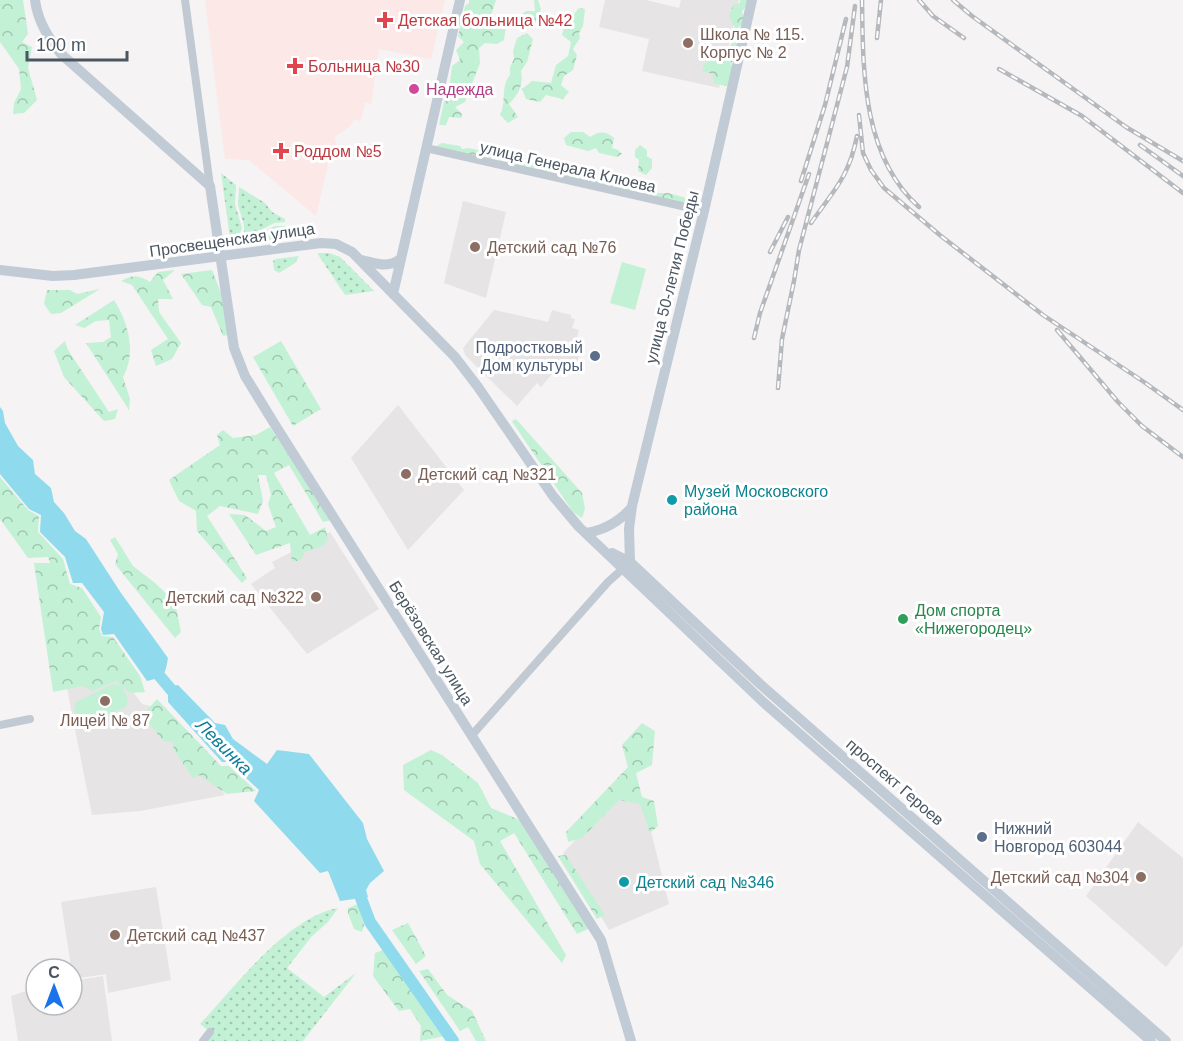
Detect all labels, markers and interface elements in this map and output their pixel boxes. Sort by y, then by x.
marker: Детская больница №42 [376,11,394,29]
place label: Детская больница №42 [398,12,572,29]
scale bar [27,24,128,62]
place label: Школа № 115. Корпус № 2 [700,26,805,61]
text: 100 m [36,35,86,55]
marker: Школа № 115. Корпус № 2 [681,36,695,50]
marker: Больница №30 [286,57,304,75]
place label: Больница №30 [308,58,420,75]
place label: Надежда [426,81,494,98]
marker: Надежда [407,82,421,96]
street label: улица Генерала Клюева [478,138,658,196]
marker: Роддом №5 [272,142,290,160]
place label: Роддом №5 [294,143,382,160]
street label: улица 50-летия Победы [642,189,702,365]
street label: Просвещенская улица [148,220,316,260]
place label: Детский сад №76 [487,239,616,256]
marker: Детский сад №76 [468,240,482,254]
place label: Подростковый Дом культуры [475,339,583,374]
marker: Подростковый Дом культуры [588,349,602,363]
place label: Детский сад №321 [418,466,556,483]
marker: Детский сад №321 [399,467,413,481]
place label: Музей Московского района [684,483,828,518]
marker: Музей Московского района [665,493,679,507]
street label: Берёзовская улица [386,578,476,708]
place label: Детский сад №322 [166,589,304,606]
marker: Детский сад №322 [309,590,323,604]
place label: Дом спорта «Нижегородец» [915,602,1032,637]
marker: Дом спорта «Нижегородец» [896,612,910,626]
marker: Лицей № 87 [98,694,112,708]
place label: Лицей № 87 [60,712,150,729]
water label: Левинка [191,714,256,779]
street label: проспект Героев [843,735,947,829]
place label: Нижний Новгород 603044 [994,820,1122,855]
marker: Нижний Новгород 603044 [975,830,989,844]
place label: Детский сад №304 [991,869,1129,886]
marker: Детский сад №304 [1134,870,1148,884]
place label: Детский сад №346 [636,874,774,891]
marker: Детский сад №346 [617,875,631,889]
place label: Детский сад №437 [127,927,265,944]
marker: Детский сад №437 [108,928,122,942]
north arrow [24,957,84,1017]
text: С [48,964,60,981]

